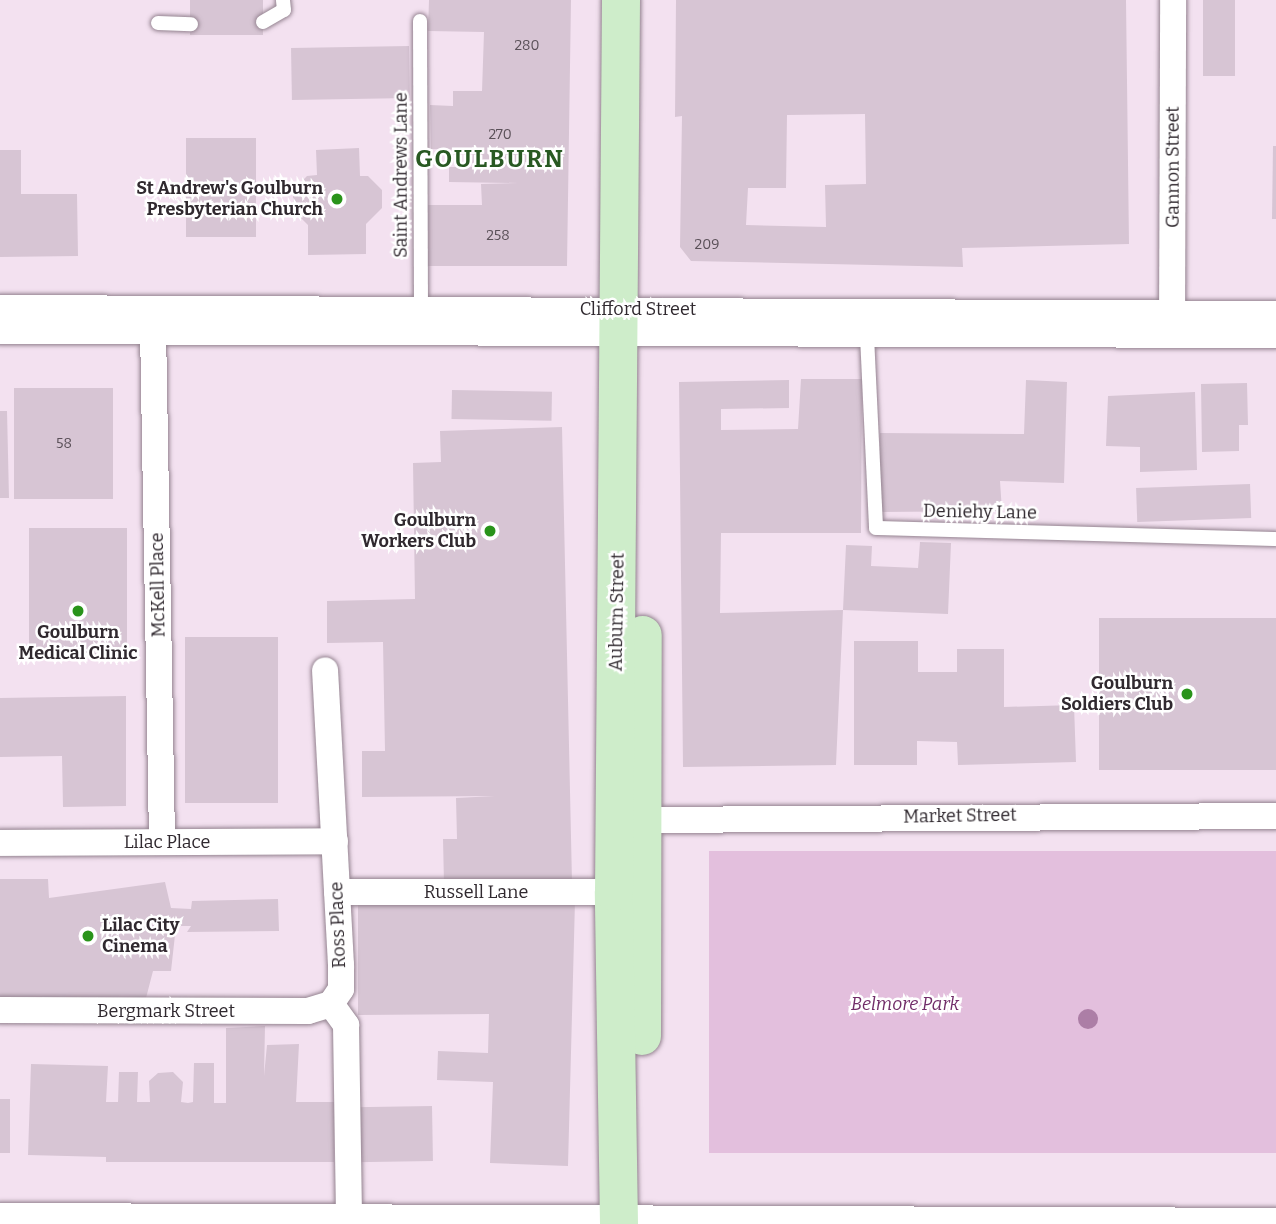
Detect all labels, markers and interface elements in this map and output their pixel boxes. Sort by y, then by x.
house number: 280 [514,38,540,54]
street label: Saint Andrews Lane [390,92,412,258]
street label: Gannon Street [1162,106,1184,228]
house number: 270 [488,127,512,143]
district label: GOULBURN [416,146,564,174]
place label: St Andrew's Goulburn Presbyterian Church [136,178,323,220]
marker: St Andrew's Goulburn Presbyterian Church [329,191,345,207]
house number: 258 [486,228,510,244]
house number: 209 [695,237,719,253]
street label: Clifford Street [580,298,696,320]
house number: 58 [56,436,72,452]
street label: Deniehy Lane [923,500,1037,524]
place label: Goulburn Workers Club [361,510,476,552]
marker: Goulburn Workers Club [482,523,498,539]
street label: McKell Place [146,532,170,638]
street label: Auburn Street [605,553,629,671]
marker: Goulburn Medical Clinic [70,603,86,619]
place label: Goulburn Medical Clinic [19,622,137,664]
place label: Goulburn Soldiers Club [1061,673,1173,716]
marker: Goulburn Soldiers Club [1179,686,1195,702]
street label: Market Street [903,804,1017,828]
street label: Lilac Place [124,831,210,853]
street label: Ross Place [326,881,350,969]
street label: Russell Lane [424,881,528,903]
place label: Lilac City Cinema [102,915,179,958]
marker: Lilac City Cinema [80,928,96,944]
park label: Belmore Park [851,993,959,1015]
street label: Bergmark Street [97,1000,235,1022]

